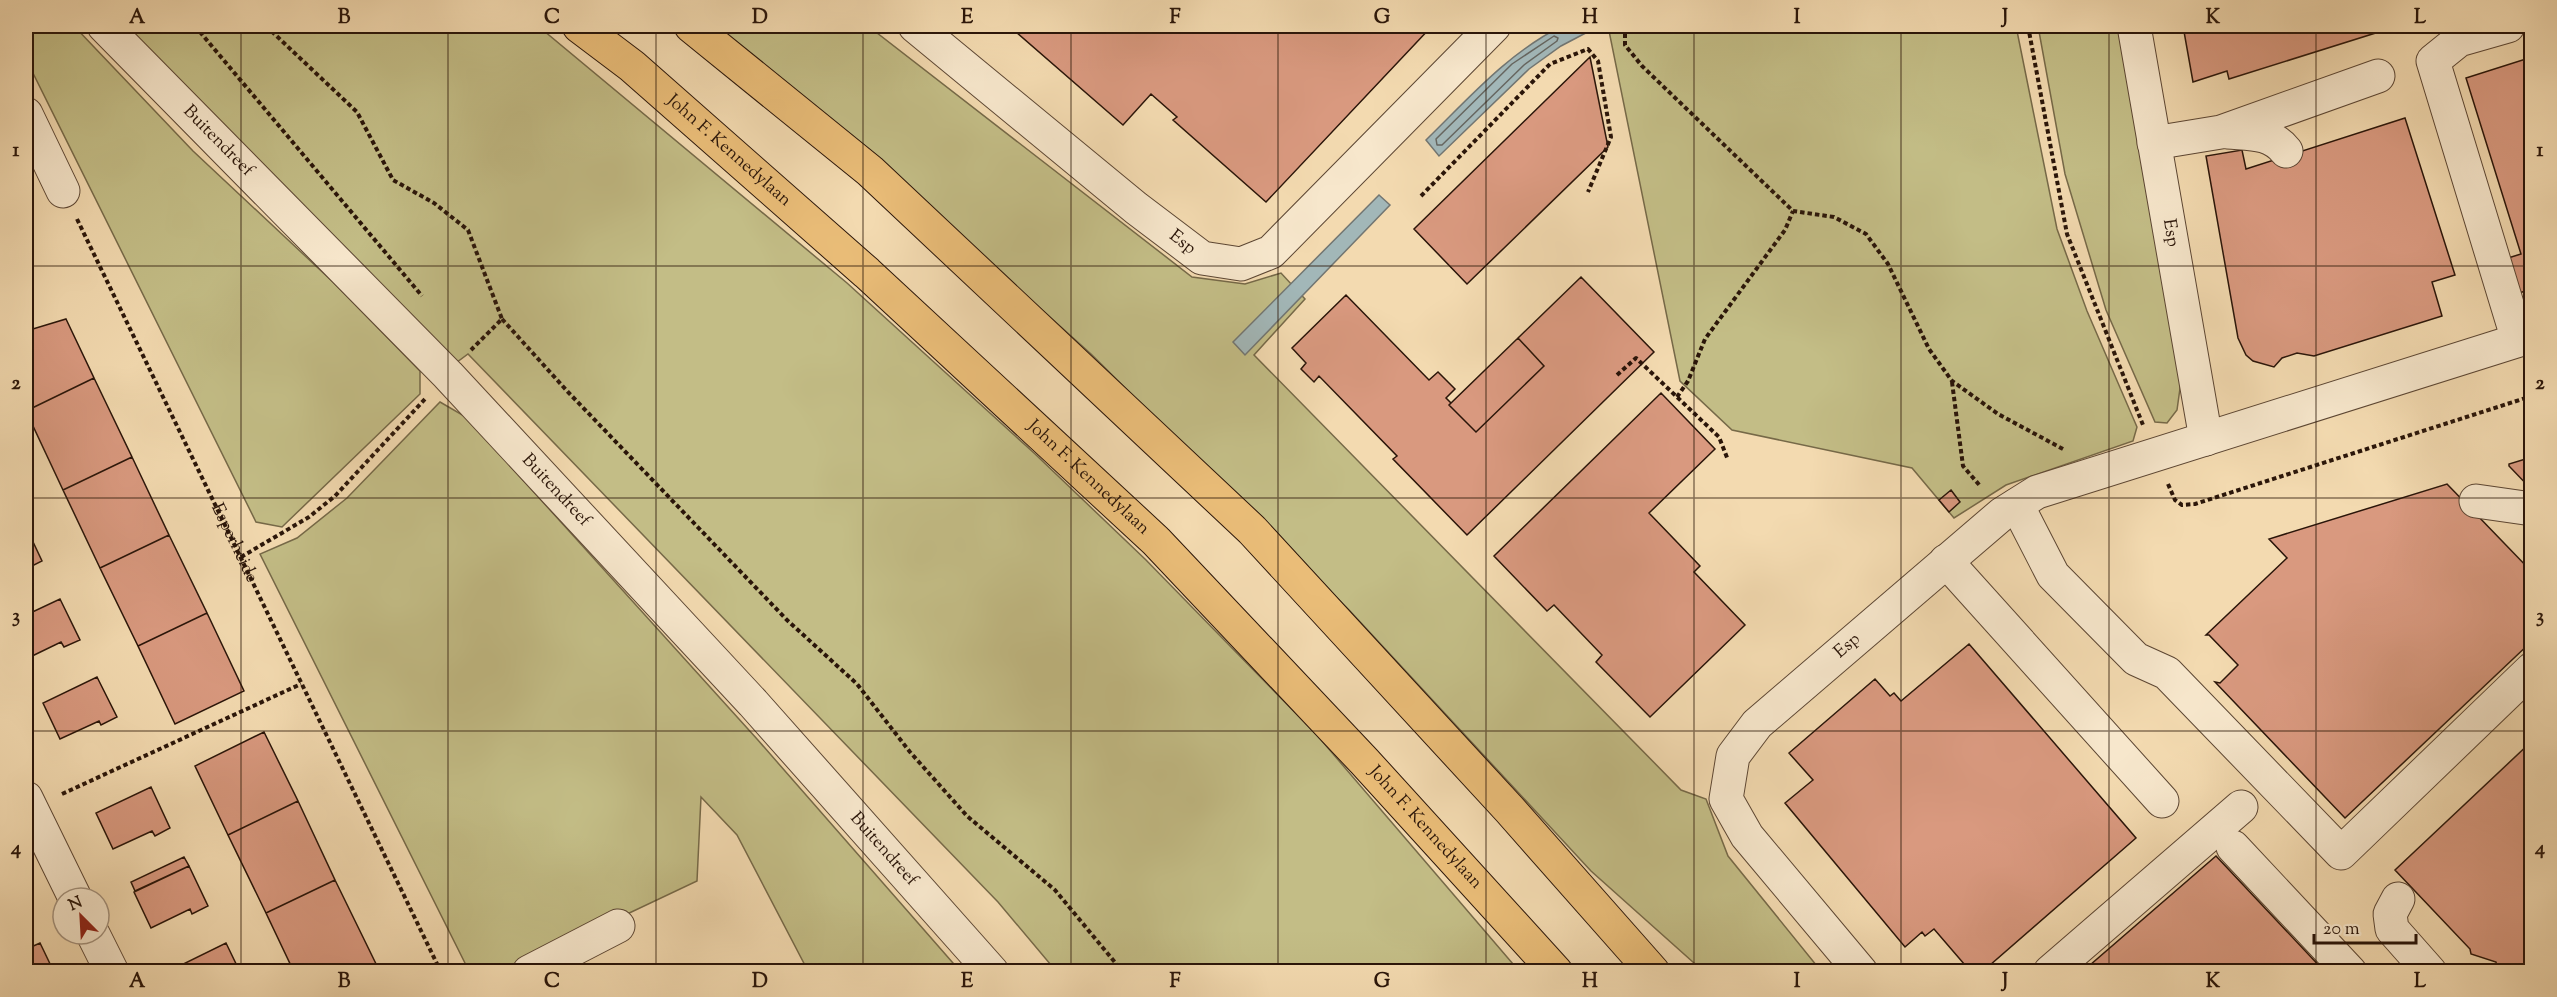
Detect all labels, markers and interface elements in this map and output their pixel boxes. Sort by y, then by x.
text: A [129,4,146,33]
text: B [338,4,351,33]
text: C [544,4,560,33]
text: D [752,4,768,33]
text: E [961,4,974,33]
text: F [1169,4,1181,33]
text: G [1374,4,1391,33]
text: H [1582,4,1598,33]
text: I [1794,4,1801,33]
text: J [2000,4,2008,33]
text: K [2206,4,2221,33]
text: L [2414,4,2427,33]
street label: John F. Kennedylaan [660,88,797,214]
street label: Buitendreef [176,100,260,184]
text: 1 [13,137,20,166]
text: 1 [2537,137,2544,166]
street label: Esp [2155,217,2185,249]
street label: Esp [1163,224,1201,262]
text: 2 [11,370,21,399]
text: 2 [2535,370,2545,399]
street label: John F. Kennedylaan [1020,414,1155,542]
street label: Buitendreef [515,448,597,534]
street label: Esperheide [203,499,264,587]
text: 3 [12,603,20,632]
text: 3 [2536,603,2544,632]
street label: Esp [1829,627,1867,665]
street label: John F. Kennedylaan [1361,760,1488,896]
street label: Buitendreef [843,807,924,893]
text: 4 [10,835,21,864]
text: 4 [2534,835,2545,864]
north arrow [51,886,111,946]
text: N [65,891,87,918]
scale bar [2314,907,2416,945]
text: 20 m [2323,917,2360,943]
text: A [129,968,146,997]
text: B [338,968,351,997]
text: C [544,968,560,997]
text: D [752,968,768,997]
text: E [961,968,974,997]
text: F [1169,968,1181,997]
text: G [1374,968,1391,997]
text: H [1582,968,1598,997]
text: I [1794,968,1801,997]
text: J [2000,968,2008,997]
text: K [2206,968,2221,997]
text: L [2414,968,2427,997]

